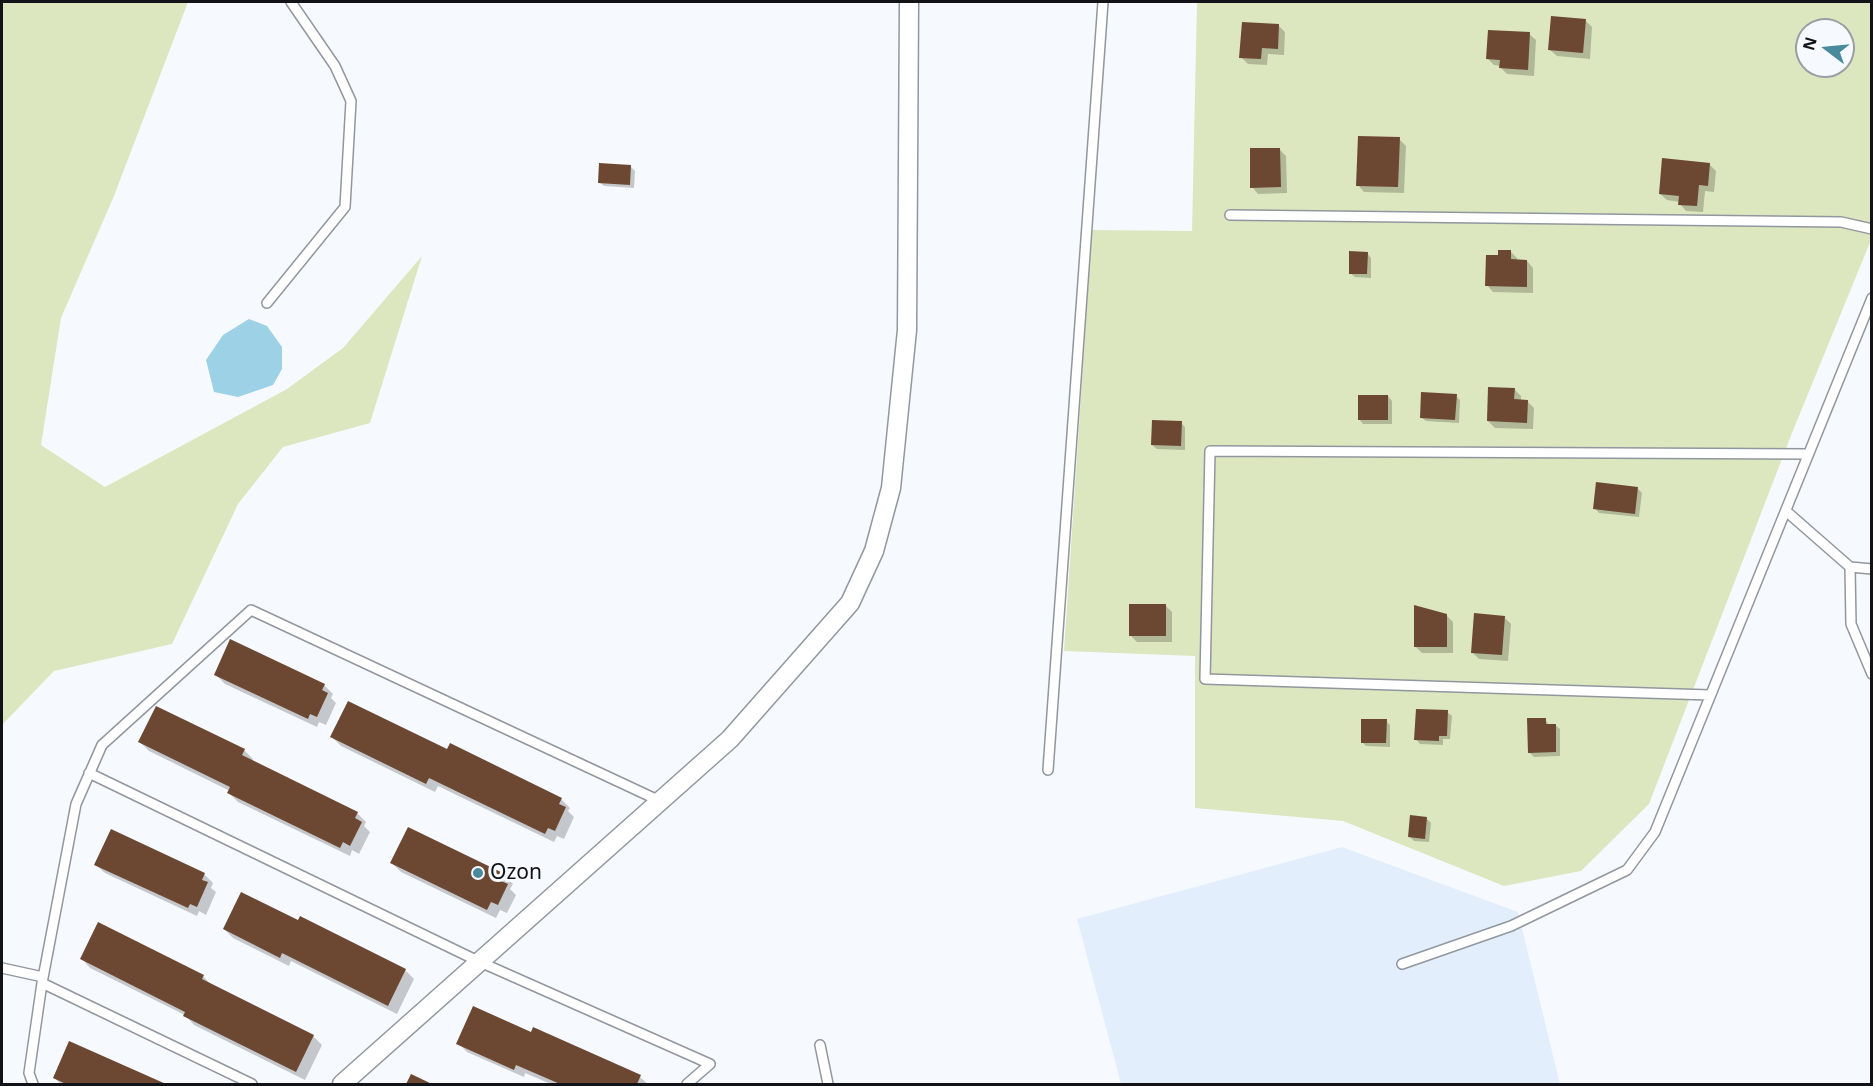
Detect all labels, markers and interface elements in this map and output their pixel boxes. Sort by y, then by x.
north arrow [1795,18,1855,78]
text: N [1797,34,1822,53]
place label: Ozon [490,860,542,886]
marker: Ozon [471,866,485,880]

